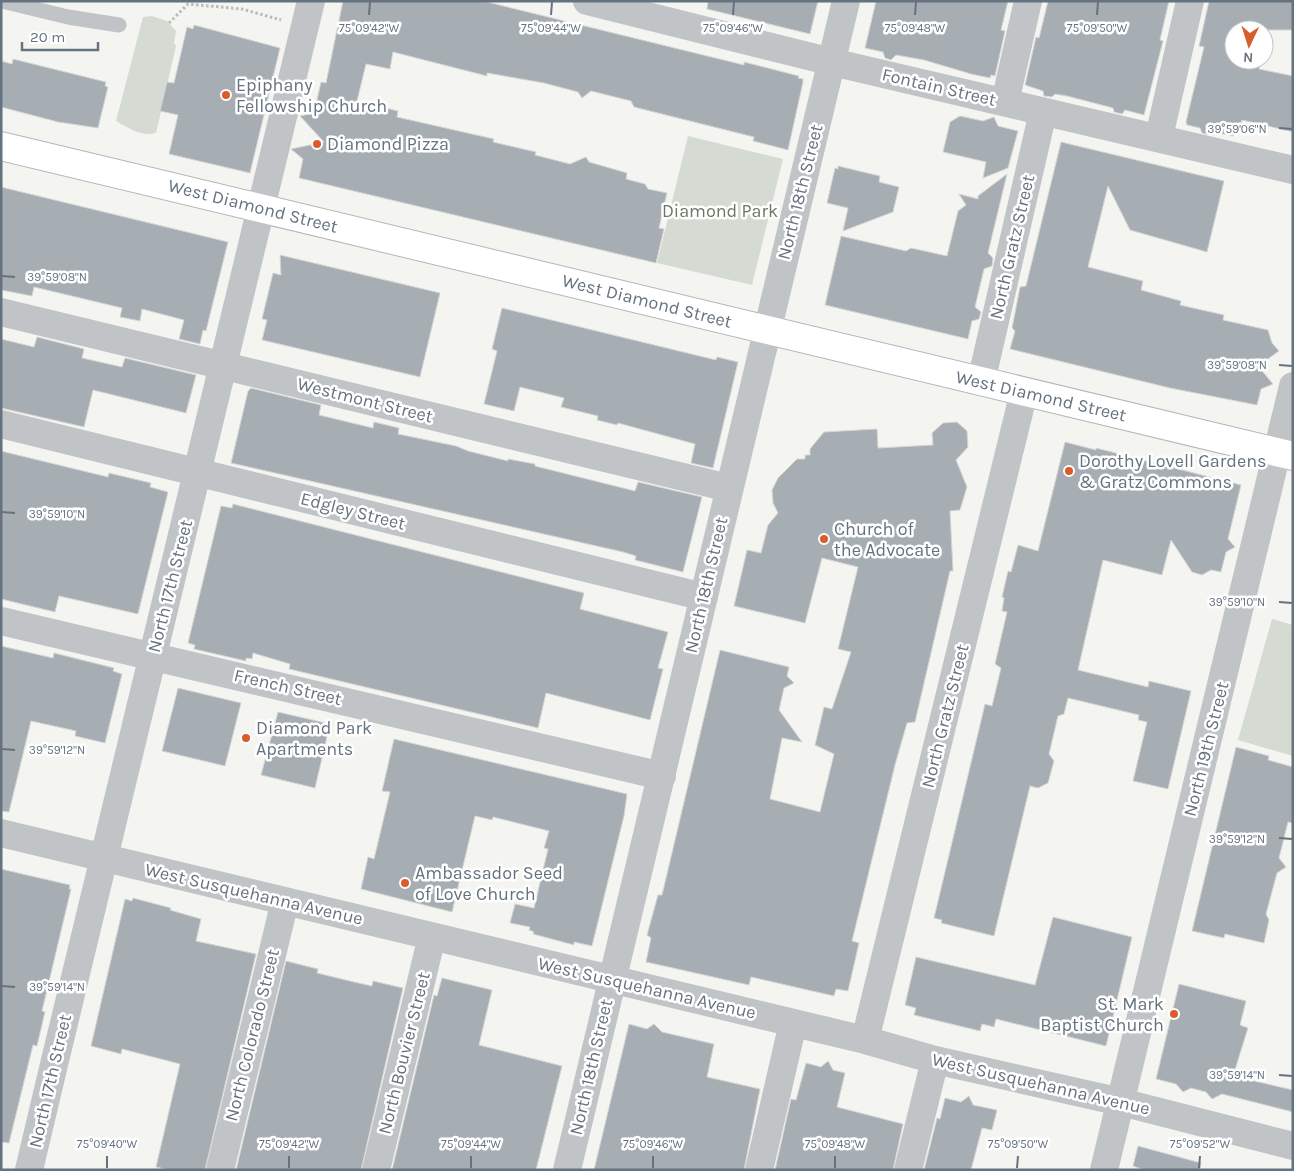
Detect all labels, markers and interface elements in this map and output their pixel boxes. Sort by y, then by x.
scale bar [22,20,99,52]
north arrow [1224,20,1274,70]
text: 75°09'42"W [339,21,399,35]
text: 75°09'44"W [521,21,581,35]
text: 75°09'46"W [703,21,763,35]
text: 75°09'48"W [885,21,946,35]
text: 75°09'50"W [1067,21,1128,35]
text: 20 m [30,28,65,46]
text: N [1243,49,1254,66]
street label: Fontain Street [880,63,998,111]
place label: Epiphany Fellowship Church [236,74,387,117]
marker: Epiphany Fellowship Church [220,89,232,101]
street label: North 18th Street [773,122,828,262]
text: 39°59'06"N [1207,122,1267,136]
place label: Diamond Pizza [327,133,449,155]
marker: Diamond Pizza [311,138,323,150]
street label: North Gratz Street [985,172,1039,321]
street label: West Diamond Street [166,174,340,238]
park label: Diamond Park [662,200,778,222]
street label: West Diamond Street [560,269,734,333]
text: 39°59'08"N [27,270,87,284]
text: 39°59'08"N [1207,358,1267,372]
street label: West Diamond Street [954,366,1129,426]
street label: Westmont Street [295,373,435,428]
place label: Dorothy Lovell Gardens & Gratz Commons [1079,450,1266,493]
marker: Dorothy Lovell Gardens & Gratz Commons [1063,465,1075,477]
street label: Edgley Street [298,487,408,535]
text: 39°59'10"N [29,507,85,521]
street label: North 18th Street [680,515,732,655]
street label: North 17th Street [143,517,197,655]
place label: Church of the Advocate [834,518,940,561]
marker: Church of the Advocate [818,533,830,545]
text: 39°59'10"N [1209,595,1265,609]
street label: North Gratz Street [916,642,974,790]
street label: French Street [232,664,344,710]
street label: North 19th Street [1179,679,1233,819]
place label: Diamond Park Apartments [256,717,372,760]
marker: Diamond Park Apartments [240,732,252,744]
text: 39°59'12"N [29,743,85,757]
text: 39°59'12"N [1209,832,1265,846]
street label: West Susquehanna Avenue [143,858,365,930]
place label: Ambassador Seed of Love Church [415,862,563,905]
marker: Ambassador Seed of Love Church [399,877,411,889]
street label: North Colorado Street [220,946,284,1123]
street label: West Susquehanna Avenue [536,952,758,1024]
street label: North Bouvier Street [373,969,435,1136]
text: 39°59'14"N [29,980,85,994]
place label: St. Mark Baptist Church [1040,993,1164,1036]
street label: North 18th Street [565,997,617,1137]
marker: St. Mark Baptist Church [1168,1008,1180,1020]
street label: North 17th Street [24,1012,76,1150]
street label: West Susquehanna Avenue [930,1048,1152,1120]
text: 39°59'14"N [1209,1068,1265,1082]
text: 75°09'40"W [77,1137,137,1151]
text: 75°09'42"W [259,1137,319,1151]
text: 75°09'44"W [441,1137,501,1151]
text: 75°09'46"W [623,1137,683,1151]
text: 75°09'48"W [805,1137,866,1151]
text: 75°09'50"W [988,1137,1049,1151]
text: 75°09'52"W [1170,1137,1230,1151]

